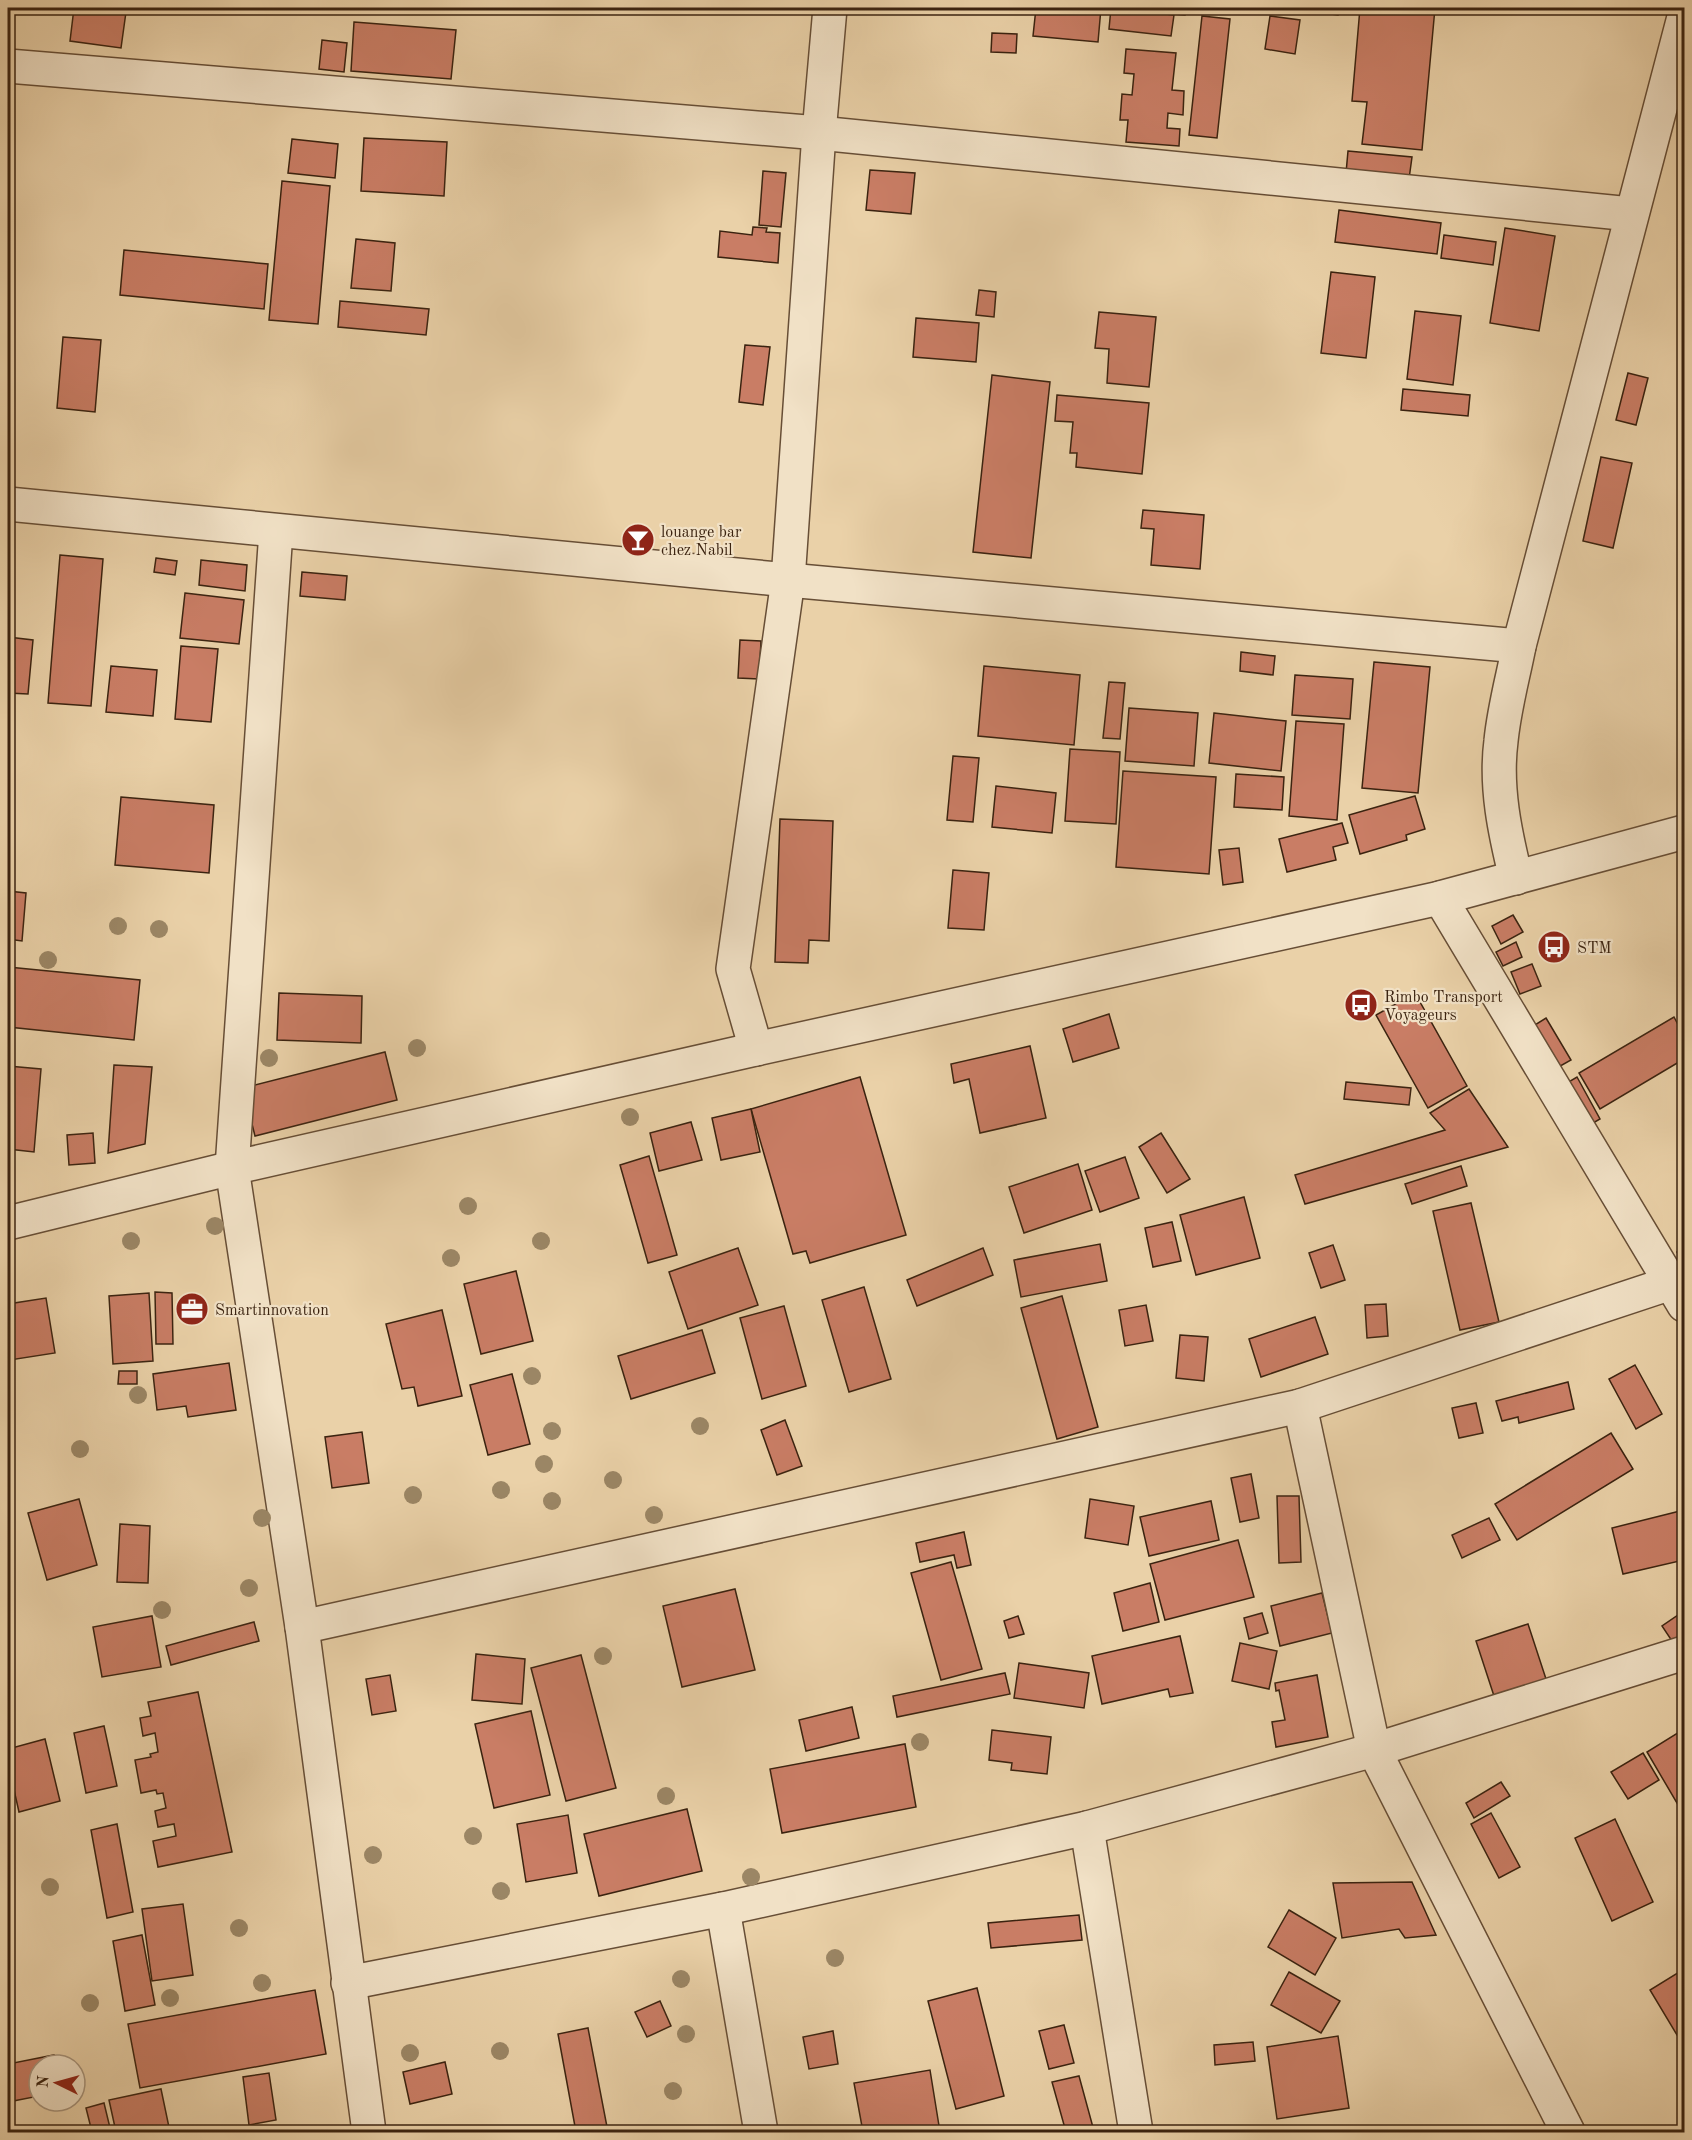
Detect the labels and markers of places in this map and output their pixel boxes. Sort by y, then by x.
bar icon: louange bar chez Nabil [620,522,656,558]
place label: louange bar chez Nabil [661,525,742,559]
bus stop icon: STM [1536,929,1572,965]
place label: STM [1577,941,1612,957]
bus stop icon: Rimbo Transport Voyageurs [1343,987,1379,1023]
place label: Rimbo Transport Voyageurs [1384,990,1503,1024]
office icon: Smartinnovation [174,1291,210,1327]
place label: Smartinnovation [215,1303,329,1319]

